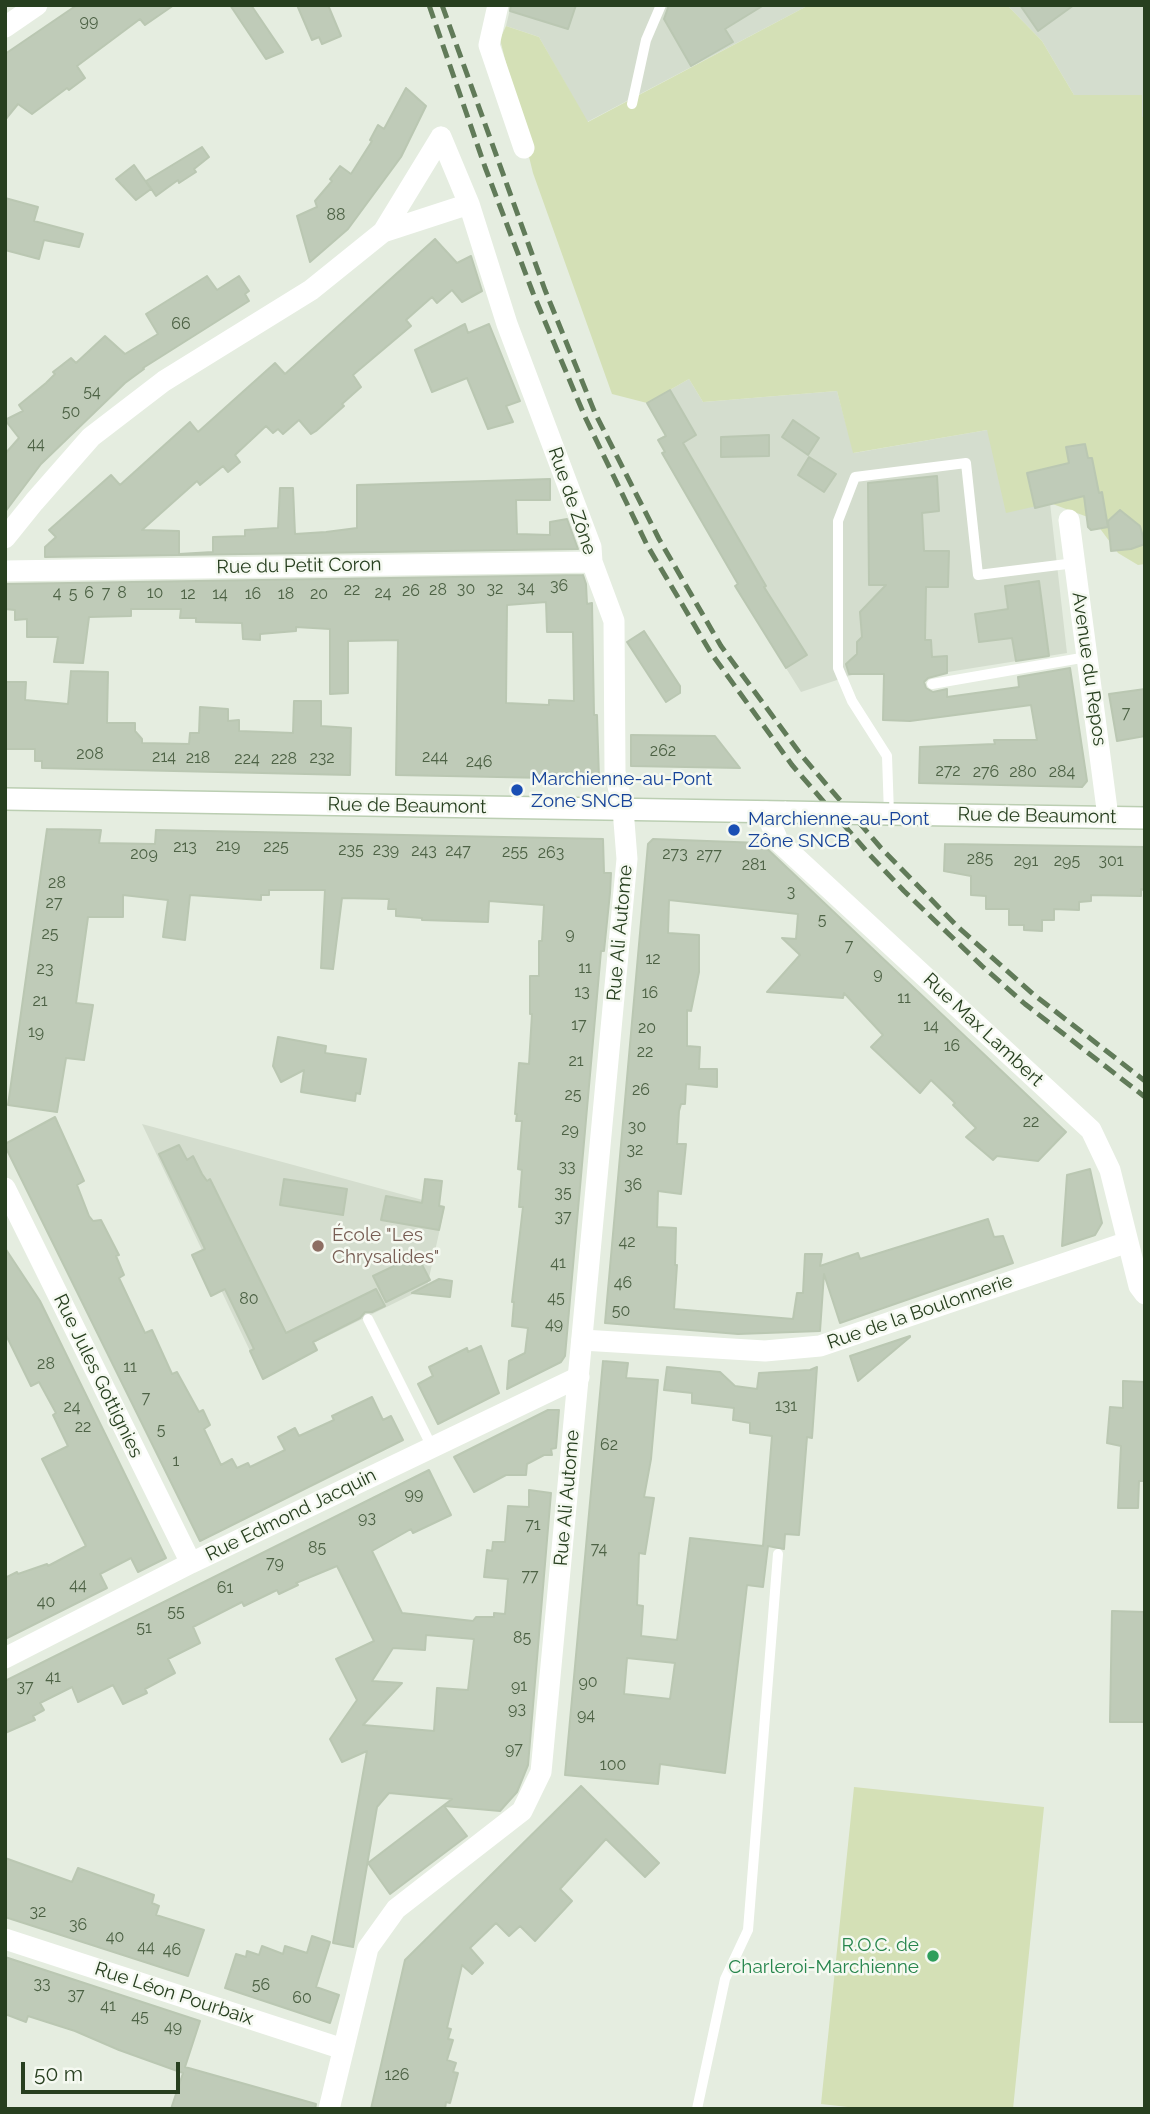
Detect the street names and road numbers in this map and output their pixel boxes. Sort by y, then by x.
street label: Rue de Zône [543,444,601,558]
street label: Rue du Petit Coron [216,553,382,579]
street label: Avenue du Repos [1067,591,1111,747]
street label: Rue de Beaumont [327,793,487,819]
street label: Rue de Beaumont [957,803,1117,829]
street label: Rue Ali Autome [603,864,637,1002]
street label: Rue Max Lambert [918,969,1048,1091]
street label: Rue de la Boulonnerie [824,1270,1016,1354]
street label: Rue Jules Gottignies [48,1290,148,1462]
street label: Rue Ali Autome [550,1429,584,1567]
street label: Rue Edmond Jacquin [202,1464,380,1566]
street label: Rue Léon Pourbaix [92,1958,256,2030]

